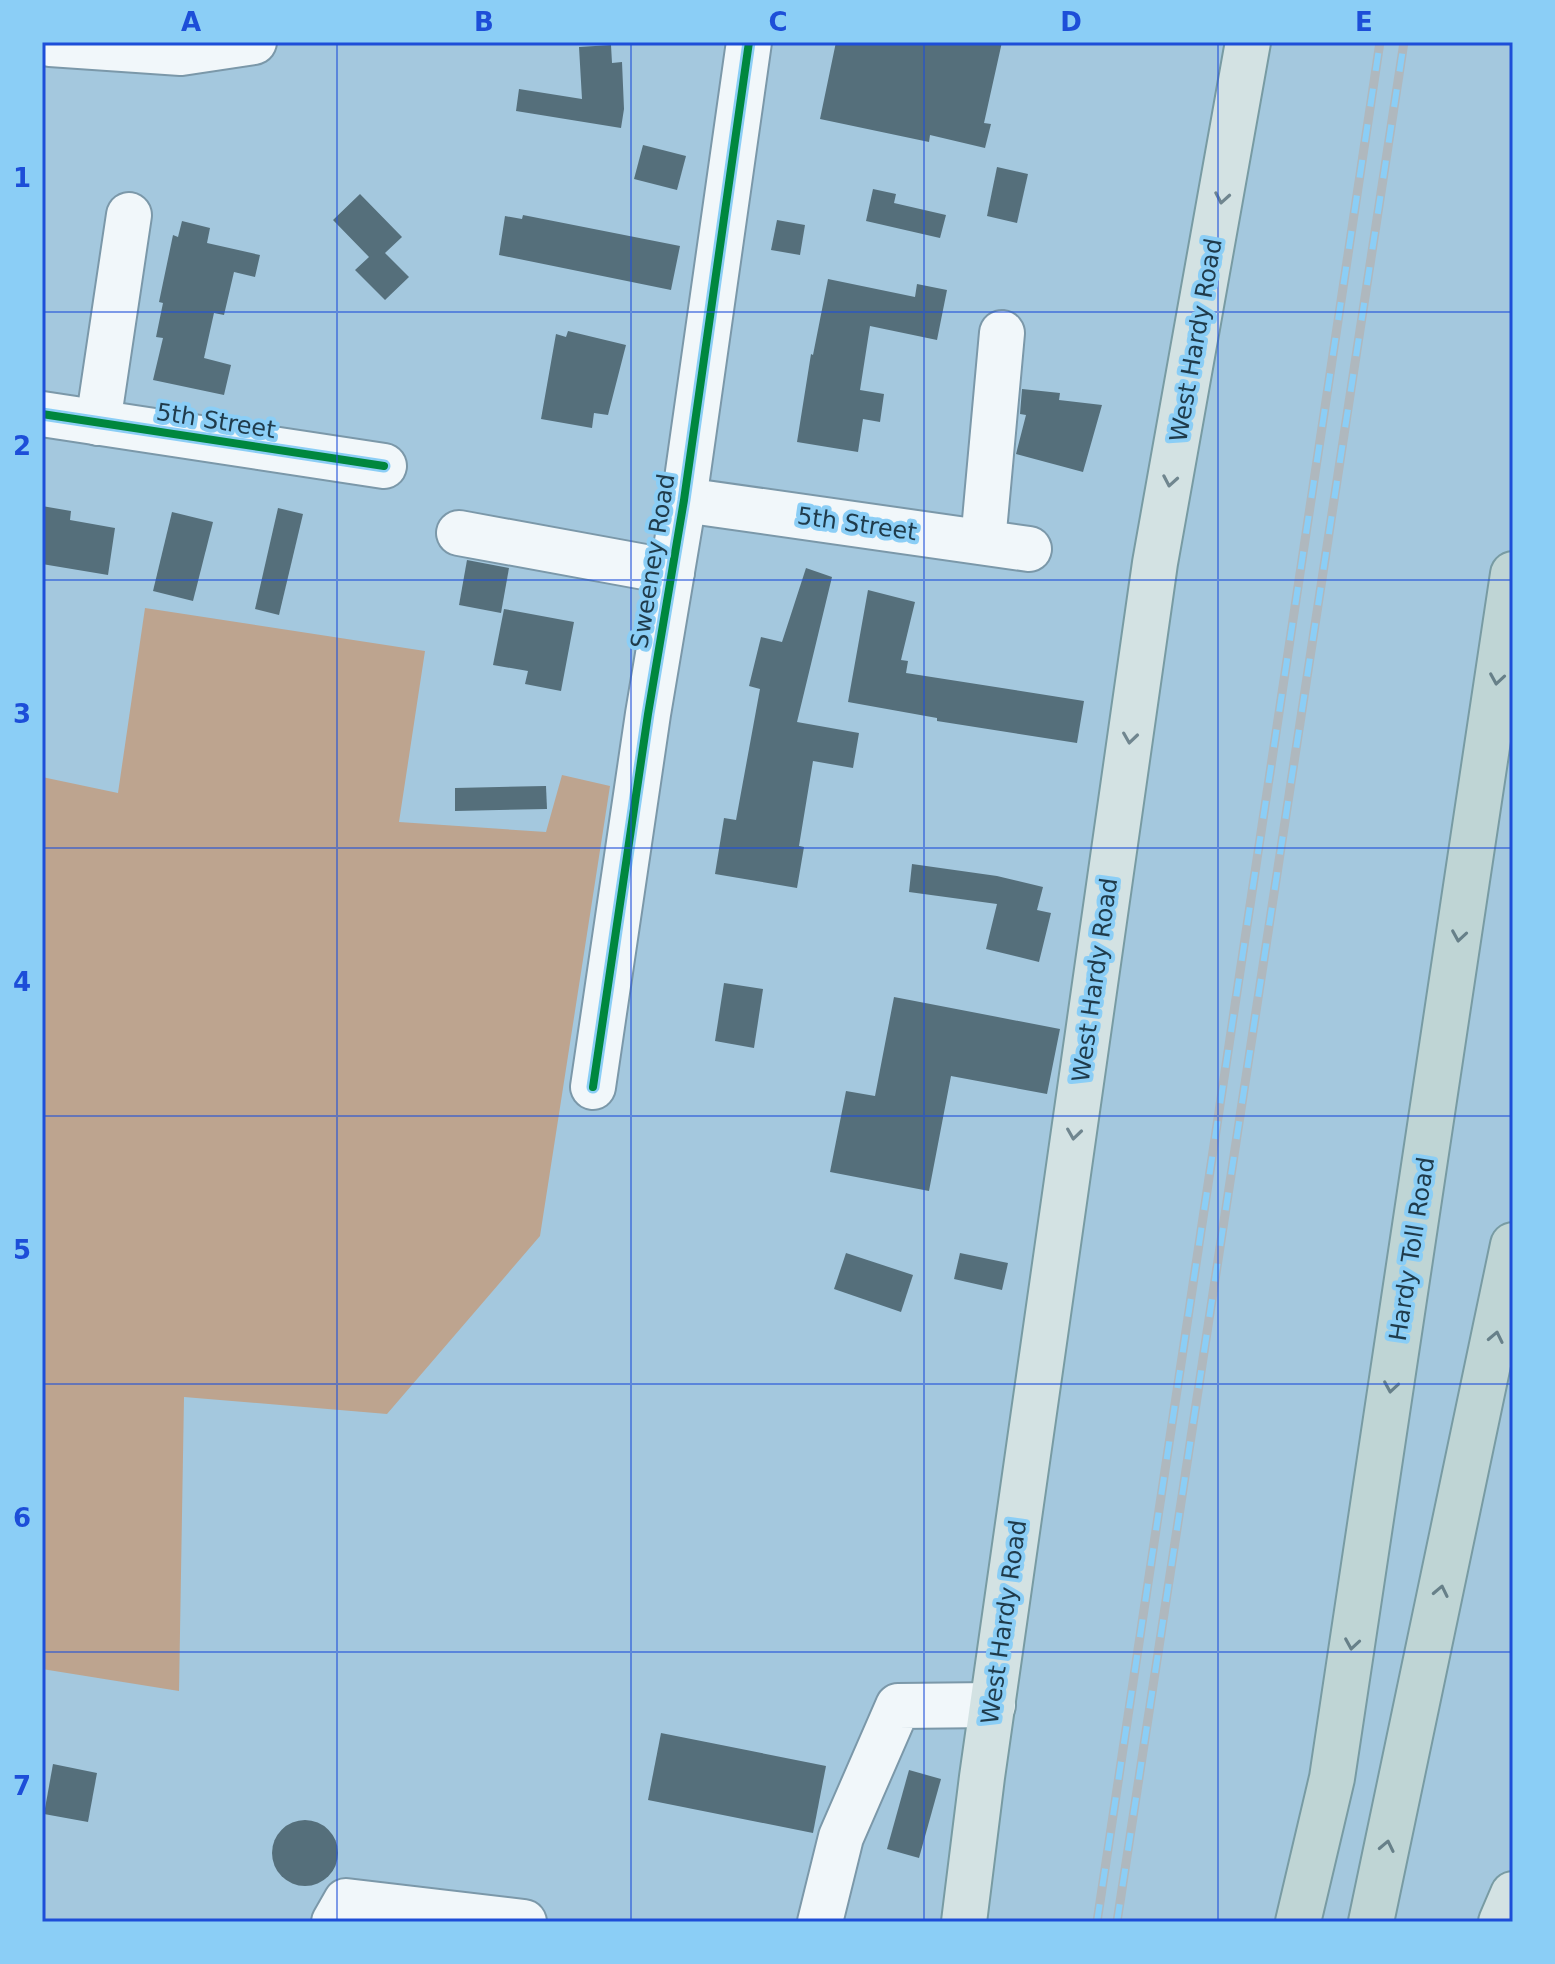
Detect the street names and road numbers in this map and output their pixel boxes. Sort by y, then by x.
street label: West Hardy Road [1164,236,1228,444]
street label: 5th Street [154,398,278,444]
street label: Sweeney Road [625,472,681,650]
street label: 5th Street [795,502,919,546]
street label: West Hardy Road [1067,876,1123,1084]
street label: Hardy Toll Road [1384,1155,1440,1343]
street label: West Hardy Road [976,1518,1032,1726]

